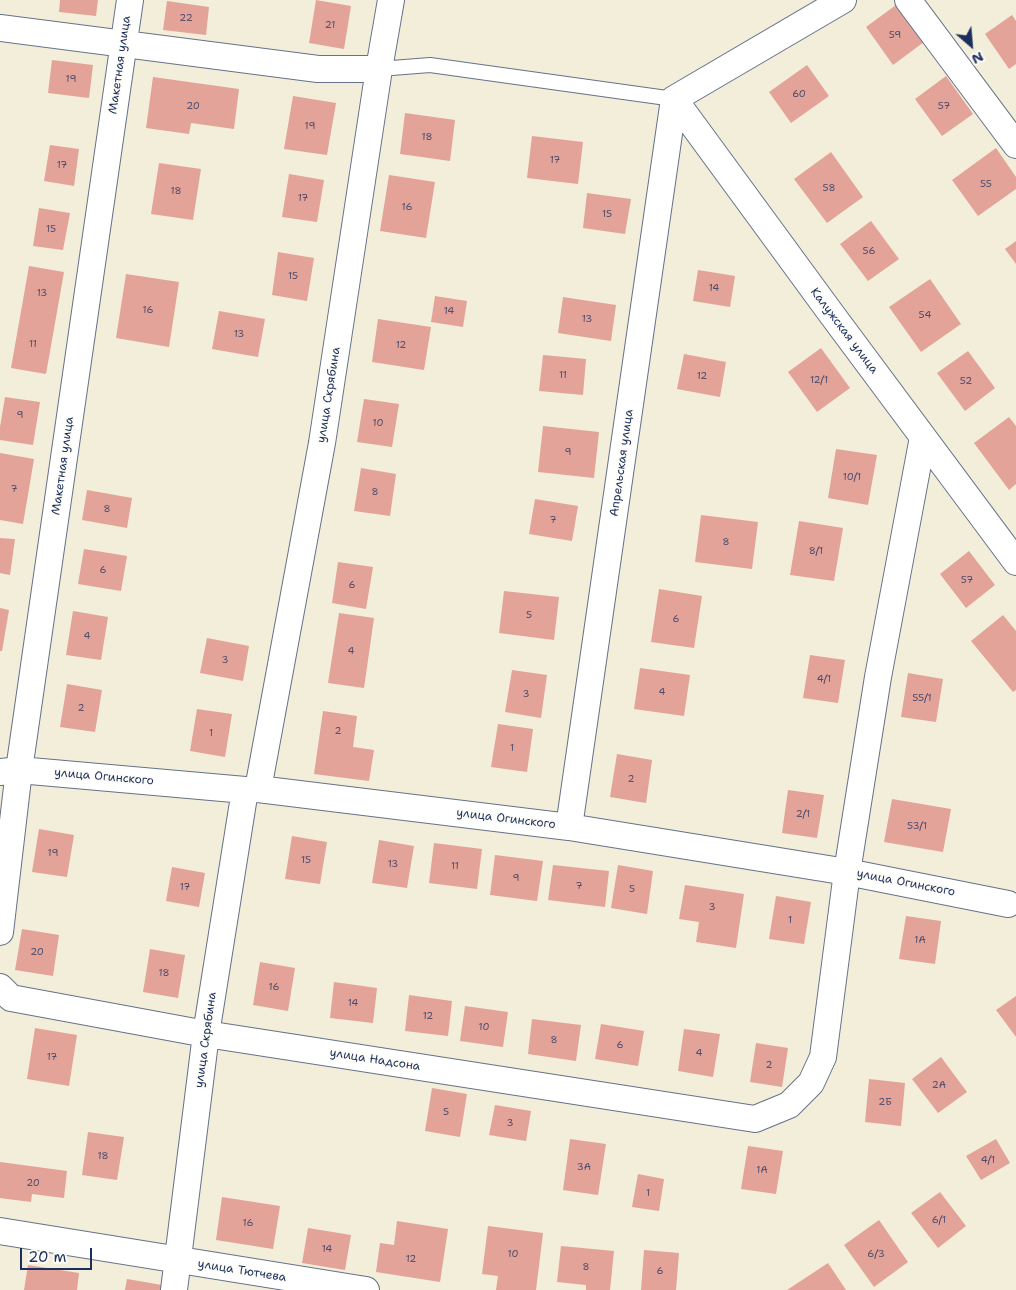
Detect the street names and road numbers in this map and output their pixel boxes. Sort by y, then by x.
street label: Макетная улица [106,15,134,115]
street label: Калужская улица [807,285,881,377]
street label: улица Скрябина [314,346,344,444]
street label: Апрельская улица [607,408,637,518]
street label: Макетная улица [49,416,77,516]
street label: улица Огинского [54,765,154,789]
street label: улица Огинского [456,806,556,832]
street label: улица Огинского [856,866,956,900]
street label: улица Скрябина [192,991,220,1089]
street label: улица Надсона [329,1046,421,1074]
street label: улица Тютчева [197,1257,287,1285]

